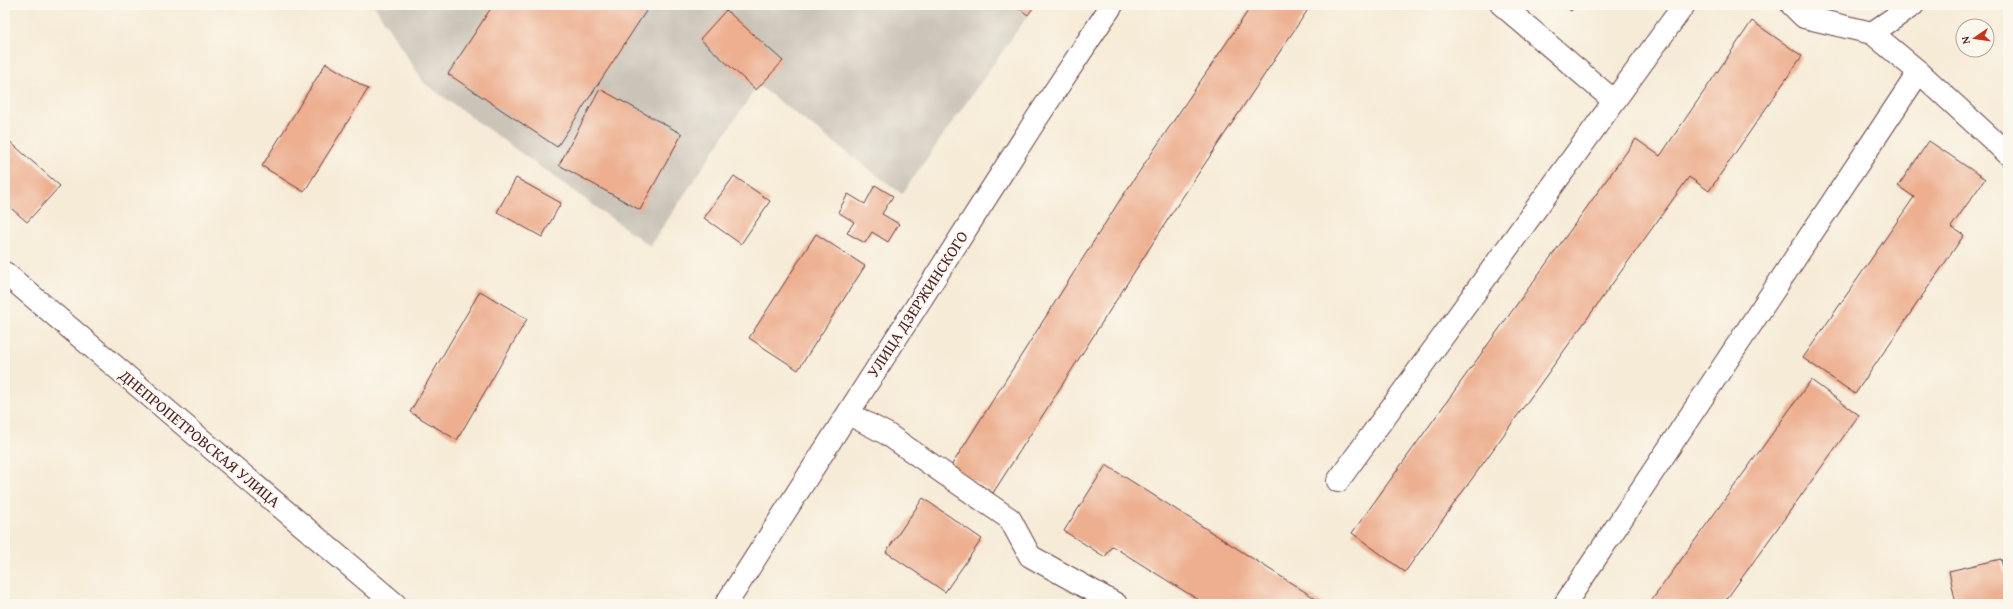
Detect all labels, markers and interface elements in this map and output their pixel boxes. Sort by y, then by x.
north arrow [1955,18,1995,58]
text: N [1956,34,1974,46]
street label: УЛИЦА ДЗЕРЖИНСКОГО [860,226,974,382]
street label: ДНЕПРОПЕТРОВСКАЯ УЛИЦА [113,363,286,513]

